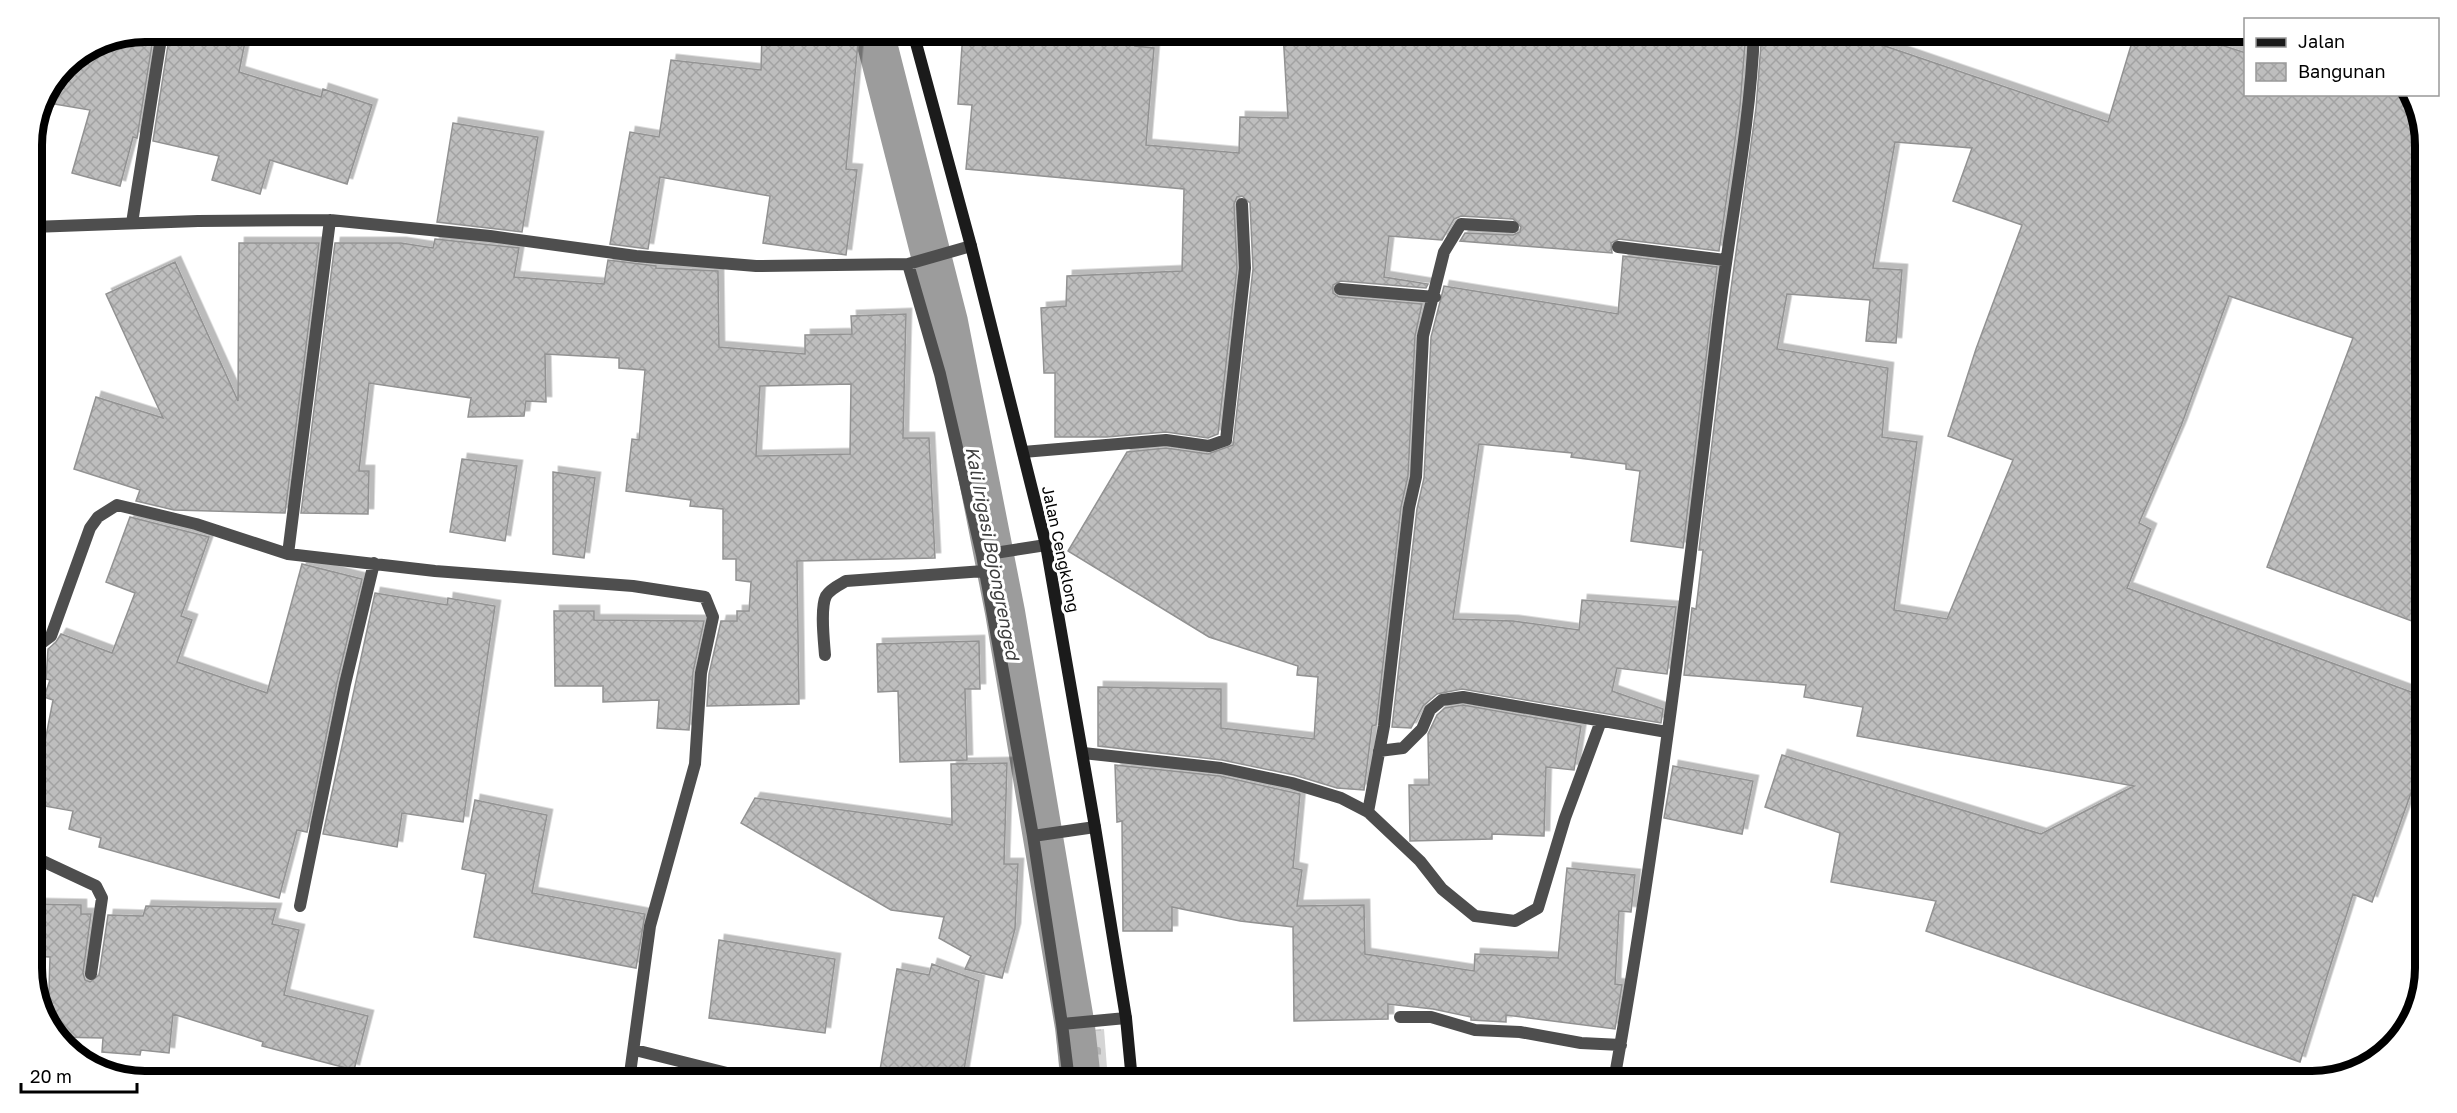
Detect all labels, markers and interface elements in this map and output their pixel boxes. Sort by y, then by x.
legend [2244,18,2439,96]
text: Jalan [2298,30,2345,52]
text: Bangunan [2298,60,2386,82]
water label: Kali Irigasi Bojongrenged [962,445,1025,663]
street label: Jalan Cengklong [1038,484,1084,614]
scale bar [21,1056,136,1094]
text: 20 m [30,1065,72,1087]

